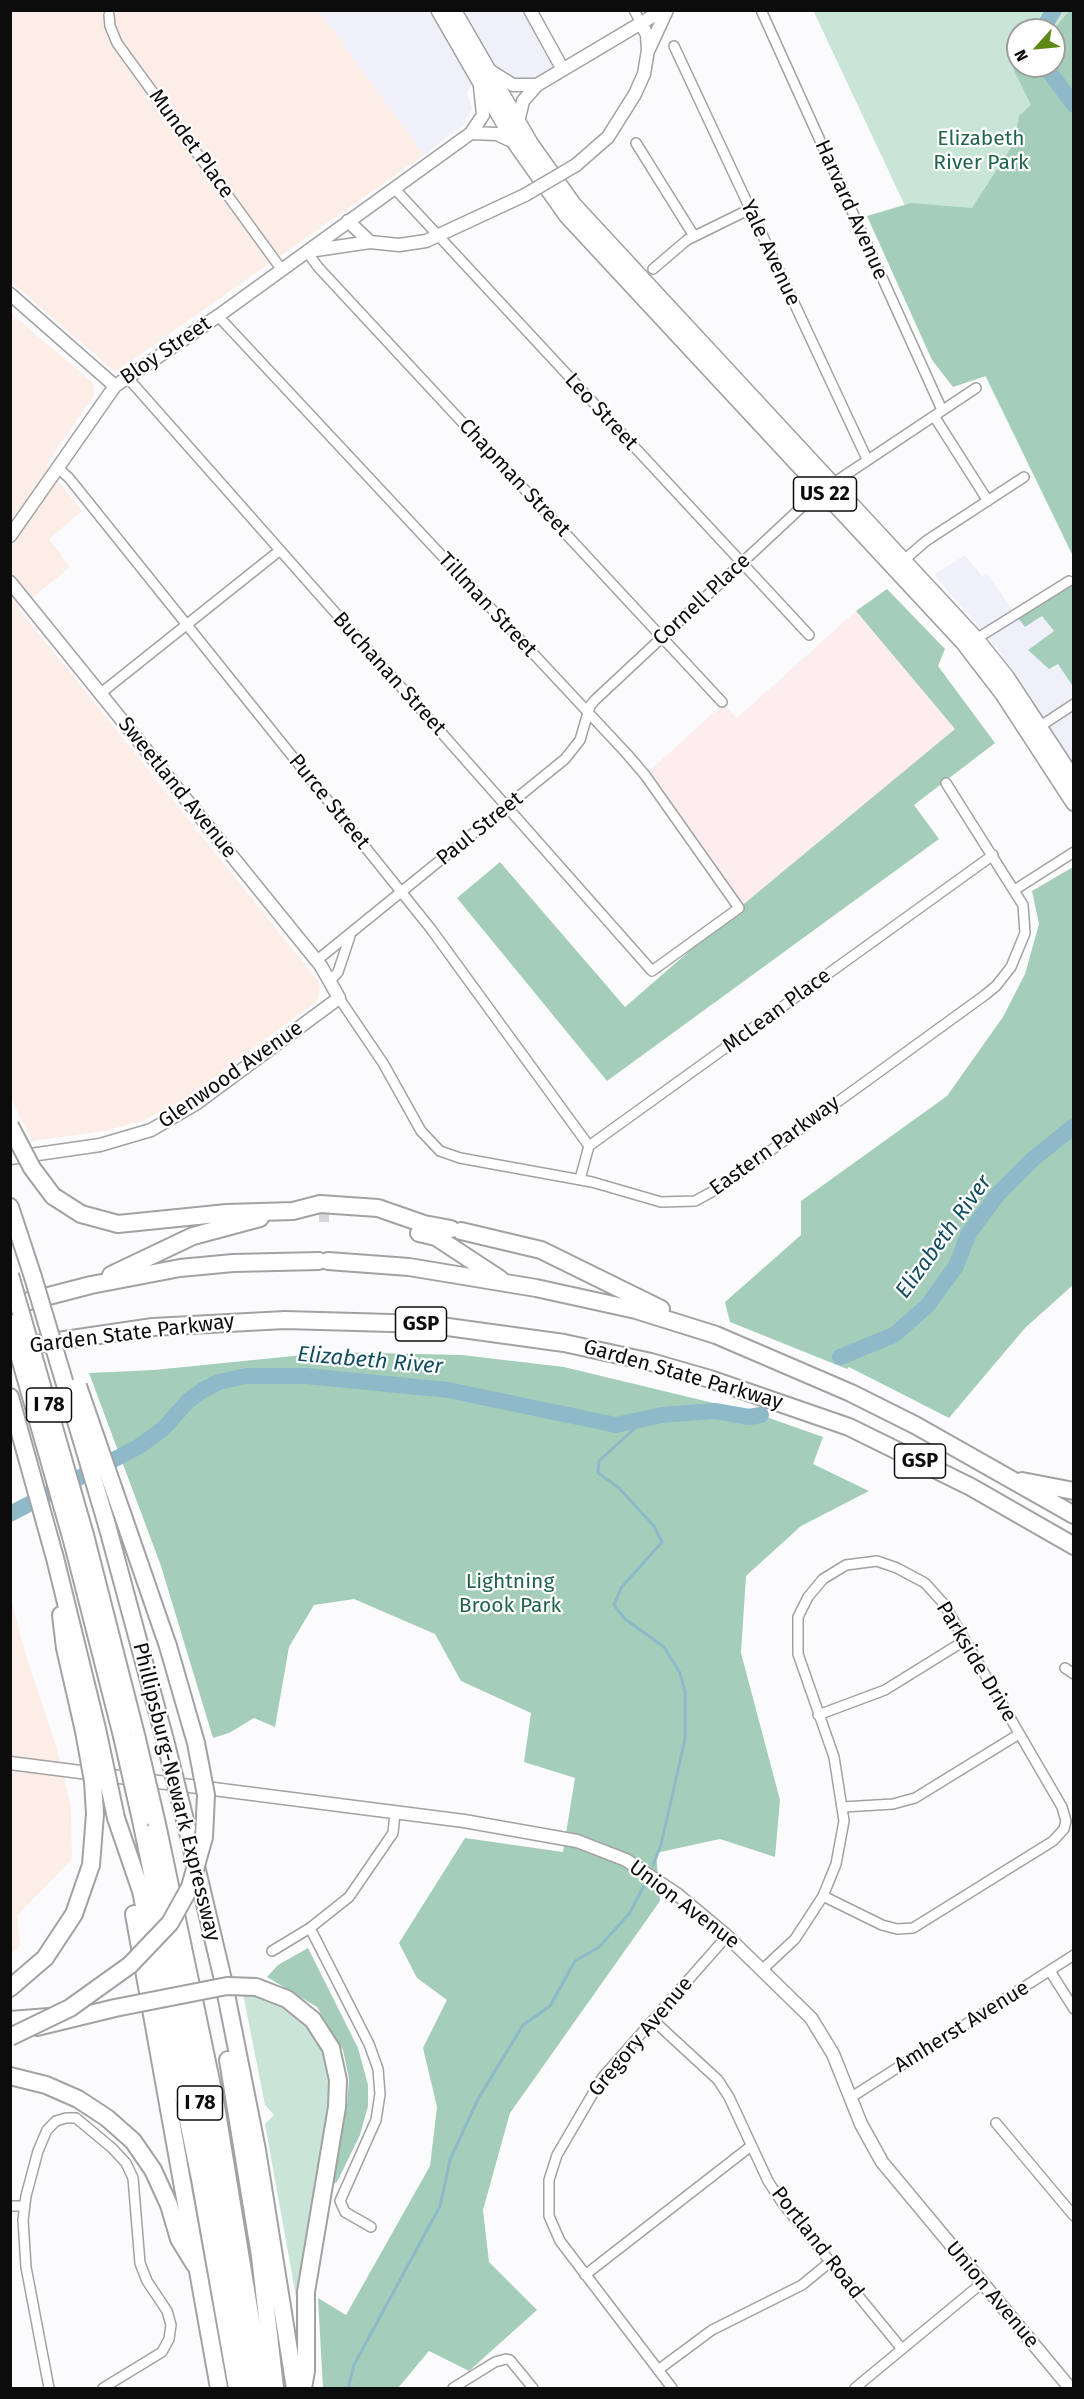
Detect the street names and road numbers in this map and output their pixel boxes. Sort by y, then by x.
street label: Mundet Place [143,85,239,203]
street label: Harvard Avenue [809,136,893,284]
street label: Yale Avenue [735,196,805,310]
street label: Bloy Street [116,312,216,390]
street label: Leo Street [559,368,643,456]
street label: Chapman Street [453,414,575,542]
road number: US 22 [794,477,856,511]
street label: Tillman Street [432,548,542,662]
street label: Cornell Place [648,549,756,651]
street label: Buchanan Street [327,607,451,741]
street label: Sweetland Avenue [112,712,242,864]
street label: Purce Street [283,749,375,855]
street label: Paul Street [432,787,528,871]
street label: McLean Place [718,963,836,1059]
street label: Glenwood Avenue [154,1016,308,1134]
street label: Eastern Parkway [705,1090,845,1202]
road number: GSP [396,1307,446,1341]
street label: Garden State Parkway [28,1309,236,1359]
street label: Garden State Parkway [580,1334,786,1416]
road number: I 78 [26,1388,72,1422]
road number: GSP [894,1444,946,1478]
street label: Parkside Drive [930,1597,1022,1727]
street label: Phillipsburg-Newark Expressway [127,1640,225,1944]
street label: Union Avenue [624,1855,744,1955]
street label: Gregory Avenue [584,1972,698,2102]
street label: Amherst Avenue [890,1975,1034,2079]
road number: I 78 [178,2086,222,2120]
street label: Portland Road [765,2182,869,2304]
street label: Union Avenue [940,2236,1044,2354]

